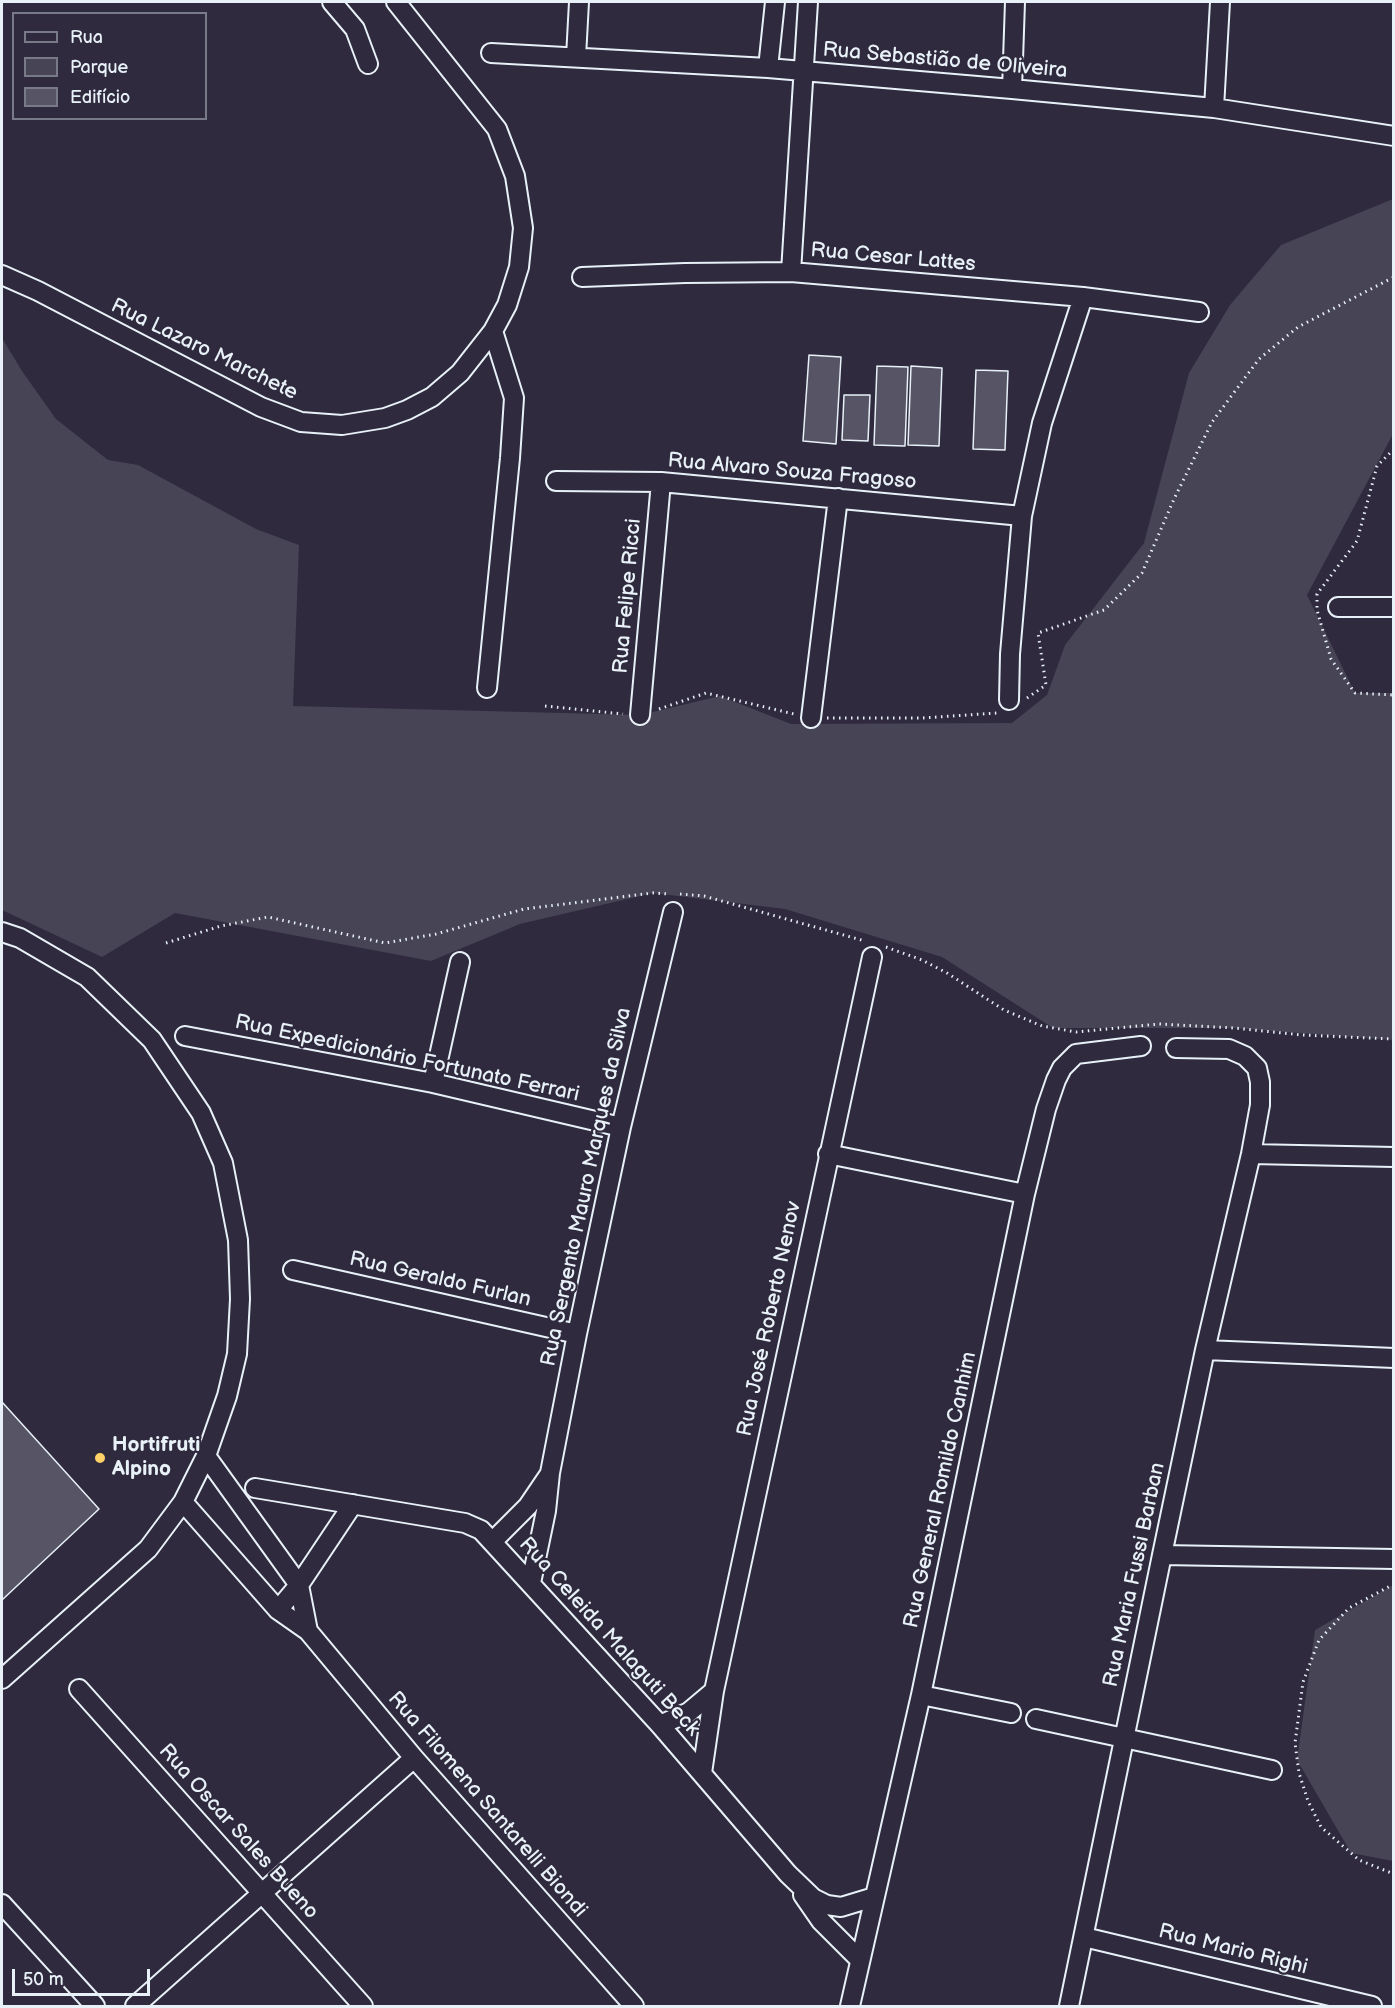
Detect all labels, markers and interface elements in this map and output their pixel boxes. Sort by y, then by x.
legend [12,12,207,120]
text: Rua [70,27,103,48]
street label: Rua Sebastião de Oliveira [822,38,1068,84]
text: Parque [70,57,128,78]
text: Edifício [70,87,130,108]
street label: Rua Cesar Lattes [809,238,977,278]
street label: Rua Lazaro Marchete [107,294,301,406]
street label: Rua Alvaro Souza Fragoso [667,449,917,495]
street label: Rua Felipe Ricci [609,517,647,675]
street label: Rua Sergento Mauro Marques da Silva [537,1005,637,1369]
street label: Rua Expedicionário Fortunato Ferrari [232,1010,582,1108]
street label: Rua José Roberto Nenov [733,1199,807,1439]
street label: Rua Geraldo Furlan [347,1247,533,1313]
street label: Rua General Romildo Canhim [899,1349,983,1631]
place label: Hortifruti Alpino [112,1433,200,1483]
marker: Hortifruti Alpino [93,1451,107,1465]
street label: Rua Maria Fussi Barban [1099,1460,1171,1690]
street label: Rua Celeida Malaguti Beck [513,1532,705,1742]
street label: Rua Filomena Santarelli Biondi [382,1687,592,1923]
street label: Rua Oscar Sales Bueno [153,1739,323,1925]
street label: Rua Mario Righi [1156,1919,1310,1981]
scale bar [15,1957,153,1995]
text: 50 m [23,1969,64,1990]

